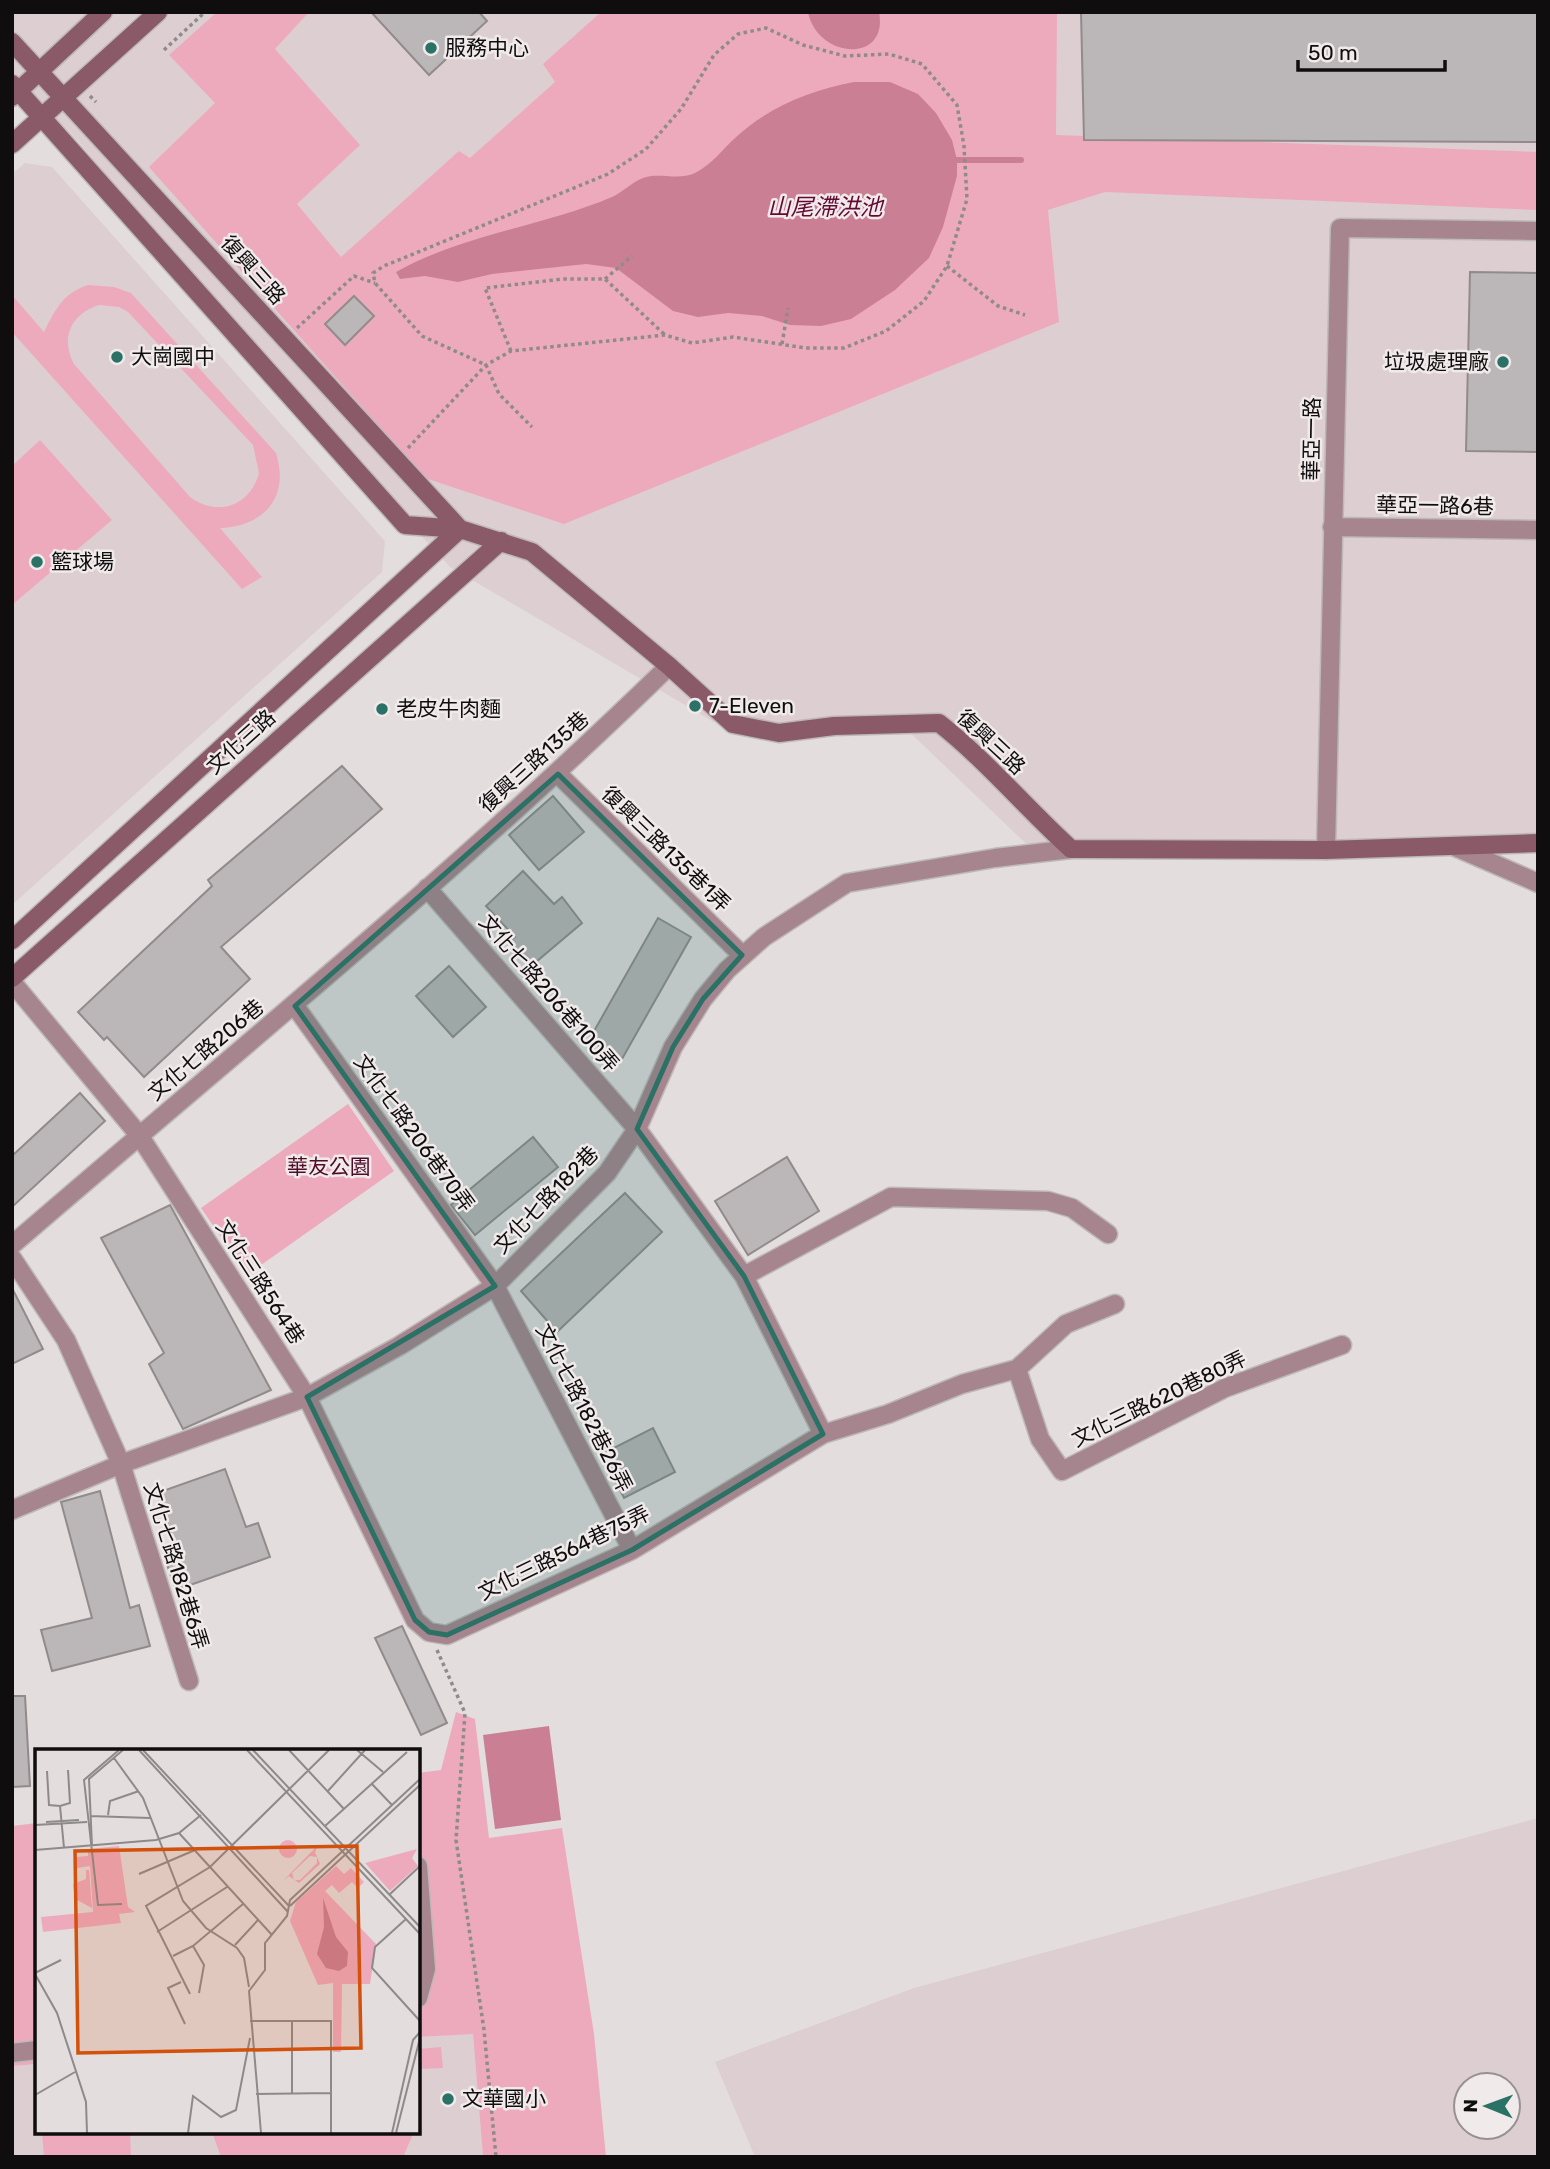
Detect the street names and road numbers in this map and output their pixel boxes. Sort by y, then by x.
street label: 復興三路 [216,230,291,309]
street label: 華亞一路 [1298,397,1325,481]
street label: 華亞一路6巷 [1376,492,1494,519]
street label: 文化三路 [201,704,280,779]
street label: 復興三路 [952,704,1031,779]
street label: 復興三路135巷 [474,706,594,817]
street label: 復興三路135巷1弄 [597,781,736,916]
street label: 文化七路206巷100弄 [474,909,624,1076]
street label: 文化七路206巷 [143,994,269,1105]
street label: 文化七路206巷70弄 [349,1049,480,1216]
street label: 文化七路182巷 [488,1141,603,1259]
street label: 文化三路564巷 [211,1215,310,1349]
street label: 文化七路182巷26弄 [531,1319,638,1496]
street label: 文化三路620巷80弄 [1067,1345,1250,1452]
street label: 文化七路182巷6弄 [139,1479,214,1652]
street label: 文化三路564巷75弄 [474,1500,653,1605]

